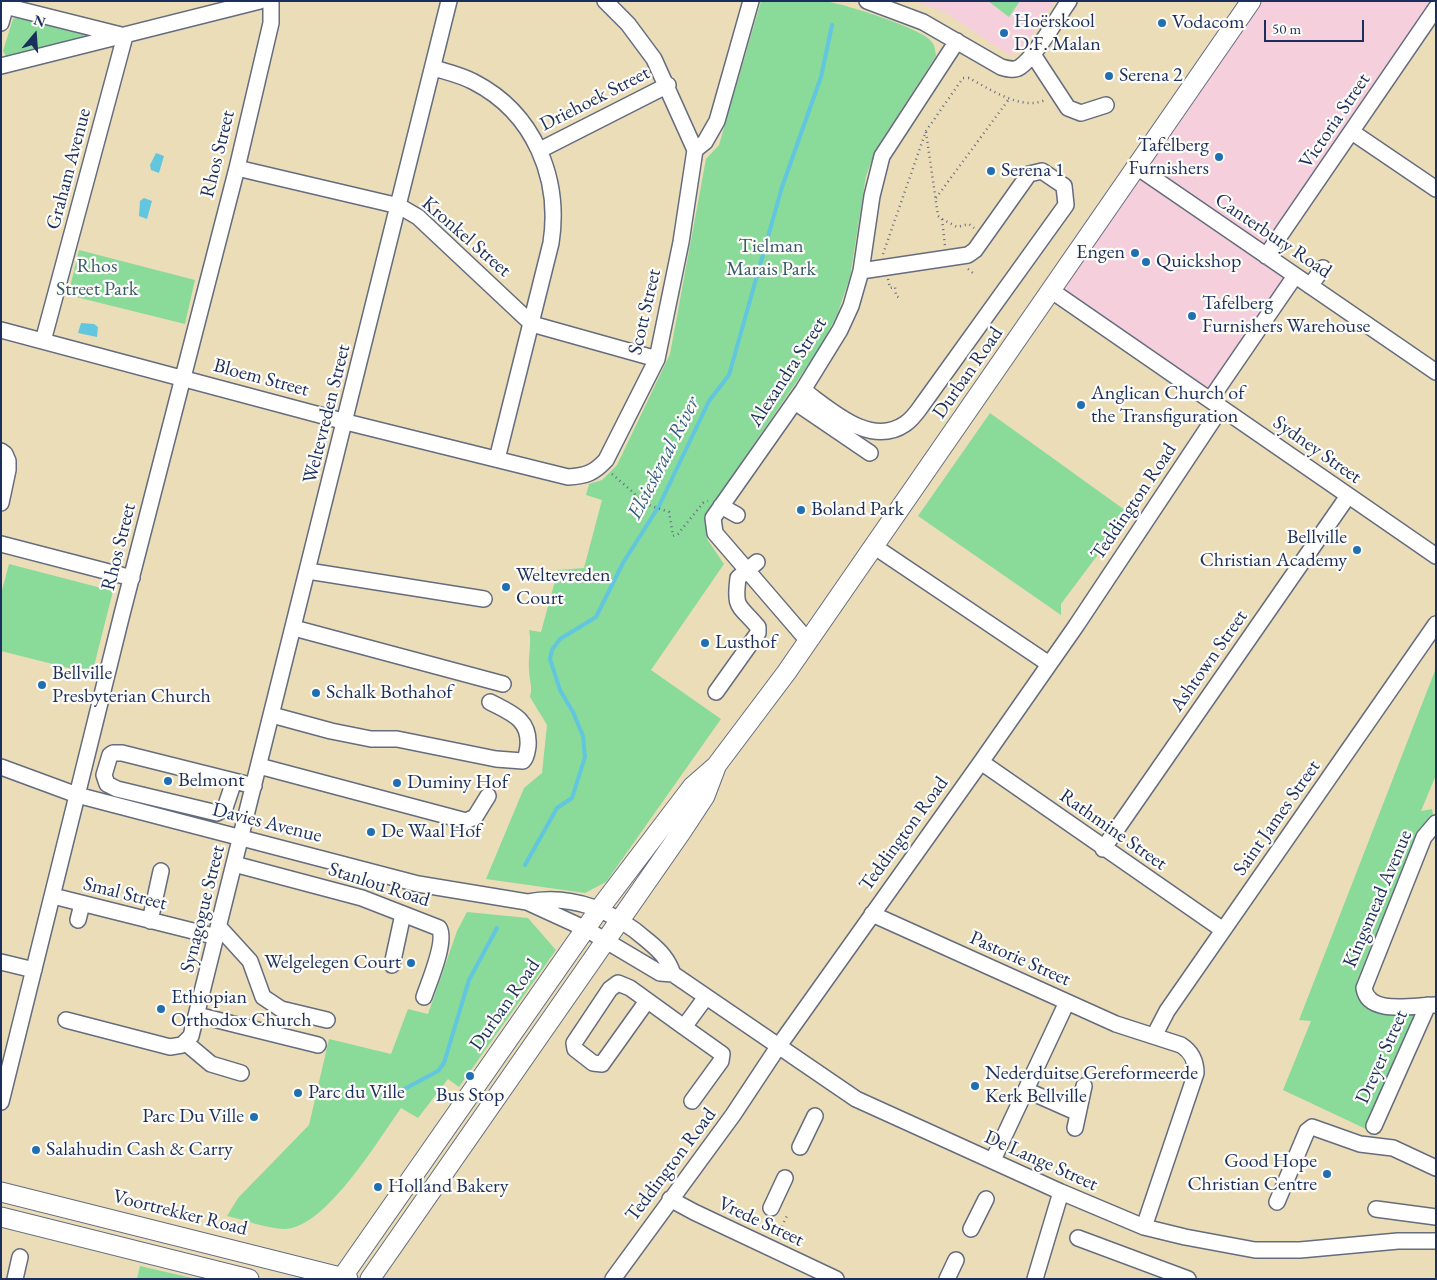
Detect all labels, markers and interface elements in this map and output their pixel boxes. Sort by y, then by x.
north arrow [10,10,60,60]
text: N [31,10,48,31]
place label: Hoërskool D.F. Malan [1014,10,1101,57]
scale bar [1267,10,1367,42]
place label: Vodacom [1172,11,1245,35]
marker: Vodacom [1156,17,1168,29]
text: 50 m [1272,19,1301,38]
marker: Hoërskool D.F. Malan [998,27,1010,39]
street label: Driehoek Street [536,61,654,137]
place label: Serena 2 [1119,64,1183,88]
street label: Victoria Street [1294,69,1376,173]
marker: Serena 2 [1103,70,1115,82]
street label: Graham Avenue [41,106,97,232]
street label: Rhos Street [196,108,240,200]
place label: Tafelberg Furnishers [1128,134,1209,181]
marker: Tafelberg Furnishers [1213,151,1225,163]
place label: Serena 1 [1001,159,1065,183]
marker: Serena 1 [985,165,997,177]
street label: Canterbury Road [1210,188,1336,284]
street label: Kronkel Street [416,192,516,282]
park label: Tielman Marais Park [726,235,816,282]
place label: Engen [1076,241,1125,265]
marker: Engen [1129,247,1141,259]
place label: Quickshop [1156,250,1241,274]
park label: Rhos Street Park [56,255,138,302]
marker: Quickshop [1140,256,1152,268]
street label: Scott Street [623,267,667,357]
place label: Tafelberg Furnishers Warehouse [1202,292,1370,339]
marker: Tafelberg Furnishers Warehouse [1186,310,1198,322]
street label: Alexandra Street [744,313,832,431]
street label: Durban Road [928,322,1008,424]
street label: Weltevreden Street [298,342,356,486]
street label: Bloem Street [211,354,311,402]
place label: Anglican Church of the Transfiguration [1091,382,1245,429]
water label: Elsieskraal River [622,393,706,523]
marker: Anglican Church of the Transfiguration [1075,399,1087,411]
street label: Sydney Street [1268,411,1366,489]
street label: Teddington Road [1086,439,1182,565]
place label: Boland Park [811,498,904,522]
street label: Rhos Street [97,501,141,593]
marker: Boland Park [795,504,807,516]
place label: Bellville Christian Academy [1200,526,1347,573]
marker: Bellville Christian Academy [1351,544,1363,556]
place label: Weltevreden Court [516,564,611,611]
marker: Weltevreden Court [500,581,512,593]
street label: Ashtown Street [1165,606,1253,716]
place label: Lusthof [715,631,777,655]
marker: Lusthof [699,637,711,649]
place label: Bellville Presbyterian Church [52,662,211,709]
marker: Bellville Presbyterian Church [36,679,48,691]
place label: Schalk Bothahof [326,681,453,705]
marker: Schalk Bothahof [310,687,322,699]
street label: Saint James Street [1228,756,1326,880]
place label: Belmont [178,769,245,793]
place label: Duminy Hof [407,771,508,795]
street label: Teddington Road [854,772,954,896]
marker: Belmont [162,775,174,787]
marker: Duminy Hof [391,777,403,789]
street label: Rathmine Street [1055,784,1171,876]
street label: Davies Avenue [210,798,324,848]
place label: De Waal Hof [381,820,481,844]
marker: De Waal Hof [365,826,377,838]
street label: Kingsmead Avenue [1338,827,1418,971]
street label: Synagogue Street [176,843,230,975]
street label: Stanlou Road [325,857,433,913]
street label: Smal Street [81,872,169,916]
street label: Pastorie Street [966,926,1074,992]
place label: Welgelegen Court [264,951,401,975]
street label: Durban Road [465,954,545,1056]
marker: Welgelegen Court [405,957,417,969]
place label: Ethiopian Orthodox Church [171,986,311,1033]
marker: Ethiopian Orthodox Church [155,1003,167,1015]
street label: Dreyer Street [1351,1006,1413,1108]
place label: Nederduitse Gereformeerde Kerk Bellville [985,1062,1198,1109]
marker: Bus Stop [464,1070,476,1082]
marker: Nederduitse Gereformeerde Kerk Bellville [969,1080,981,1092]
place label: Parc du Ville [308,1081,405,1105]
place label: Bus Stop [436,1084,504,1108]
marker: Parc du Ville [292,1087,304,1099]
street label: Teddington Road [621,1104,721,1226]
place label: Parc Du Ville [142,1105,244,1129]
marker: Parc Du Ville [248,1111,260,1123]
street label: De Lange Street [981,1125,1101,1197]
place label: Salahudin Cash & Carry [46,1138,233,1162]
marker: Salahudin Cash & Carry [30,1144,42,1156]
place label: Good Hope Christian Centre [1187,1150,1317,1197]
marker: Good Hope Christian Centre [1321,1168,1333,1180]
place label: Holland Bakery [388,1175,508,1199]
marker: Holland Bakery [372,1181,384,1193]
street label: Voortrekker Road [110,1185,250,1241]
street label: Vrede Street [714,1192,808,1252]

